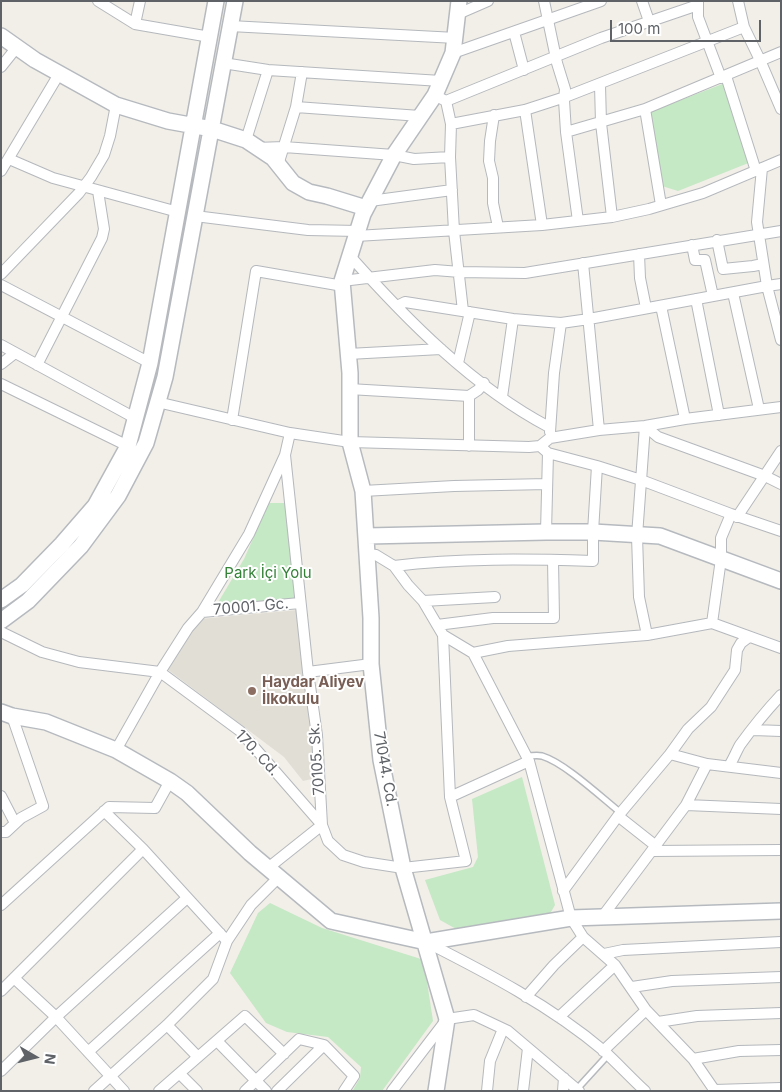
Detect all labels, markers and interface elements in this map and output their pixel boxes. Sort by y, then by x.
scale bar [612,10,763,42]
text: 100 m [618,19,660,38]
park label: Park İçi Yolu [224,564,312,582]
street label: 70001. Gc. [213,595,289,619]
place label: Haydar Aliyev İlkokulu [262,673,364,708]
marker: Haydar Aliyev İlkokulu [246,685,258,697]
street label: 70105. Sk. [305,722,329,796]
street label: 170. Cd. [231,726,283,780]
street label: 71044. Cd. [370,730,400,808]
north arrow [10,1032,60,1082]
text: N [41,1053,60,1066]

